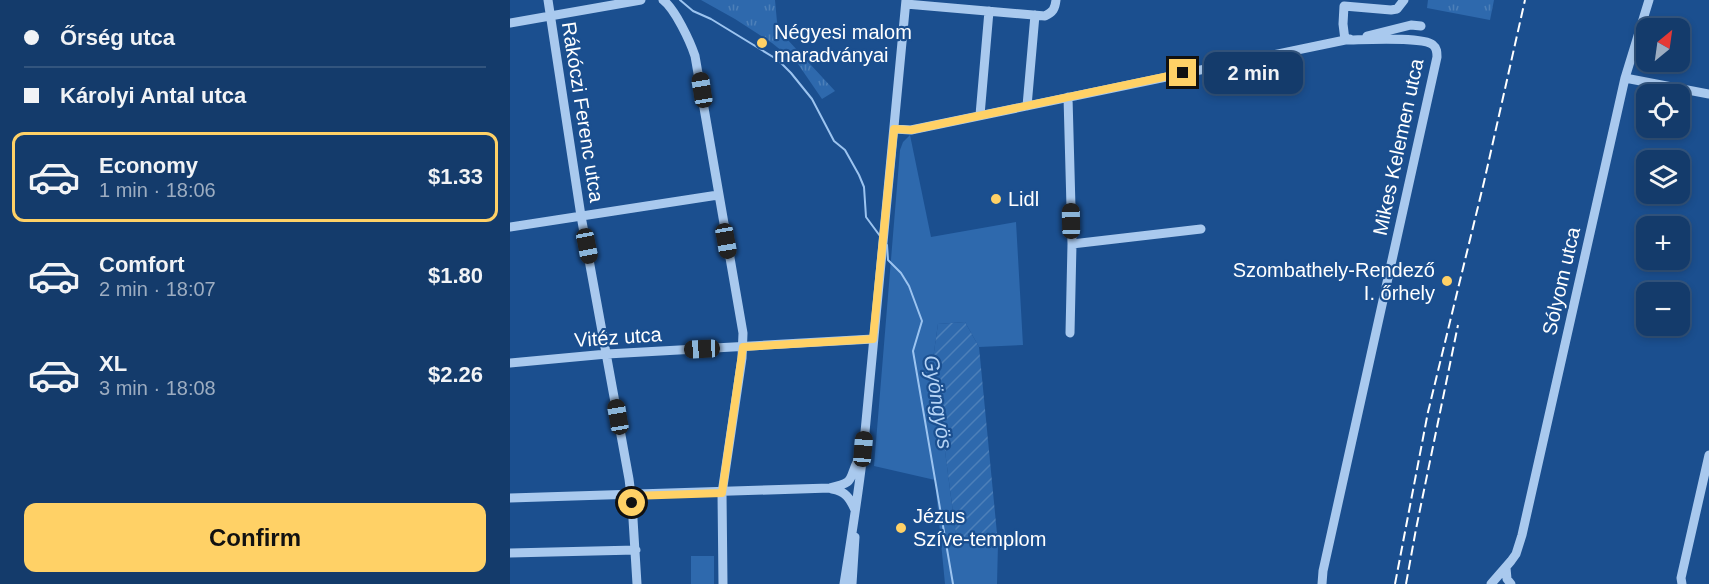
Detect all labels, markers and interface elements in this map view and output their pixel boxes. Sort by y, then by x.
north arrow [1636,18,1690,72]
map controls [1636,18,1690,336]
street label: Rákóczi Ferenc utca [558,20,608,205]
place label: Négyesi malom maradványai [774,21,912,66]
text: Őrség utca [60,25,175,50]
marker: Négyesi malom maradványai [755,36,769,50]
callout: 2 min [1204,52,1303,94]
street label: Mikes Kelemen utca [1369,56,1428,237]
route end [1169,59,1196,86]
text: 2 min [1227,62,1280,84]
car [690,71,714,109]
text: Károlyi Antal utca [60,83,246,108]
button: locate [1636,84,1690,138]
icon: car [27,150,81,204]
button: layers [1636,150,1690,204]
text: Economy [99,153,198,178]
text: $1.33 [428,164,483,189]
text: 1 min · 18:06 [99,179,216,201]
place label: Lidl [1008,188,1039,210]
marker: Lidl [989,192,1003,206]
car [1062,203,1080,239]
button: + [1636,216,1690,270]
car [714,222,738,260]
street label: Sólyom utca [1538,224,1584,337]
car [575,227,599,265]
icon: car [27,249,81,303]
text: Comfort [99,252,185,277]
place label: Szombathely-Rendező I. őrhely [1233,259,1435,304]
text: $1.80 [428,263,483,288]
marker: Szombathely-Rendező I. őrhely [1440,274,1454,288]
text: 2 min · 18:07 [99,278,216,300]
button: − [1636,282,1690,336]
street label: Vitéz utca [574,323,663,351]
car [684,339,720,359]
icon: car [27,348,81,402]
text: XL [99,351,127,376]
water label: Gyöngyös [920,353,957,451]
text: $2.26 [428,362,483,387]
text: 3 min · 18:08 [99,377,216,399]
car [606,398,630,436]
car [852,430,874,468]
route start [618,489,645,516]
button: Confirm [24,503,486,572]
place label: Jézus Szíve-templom [913,505,1046,550]
marker: Jézus Szíve-templom [894,521,908,535]

